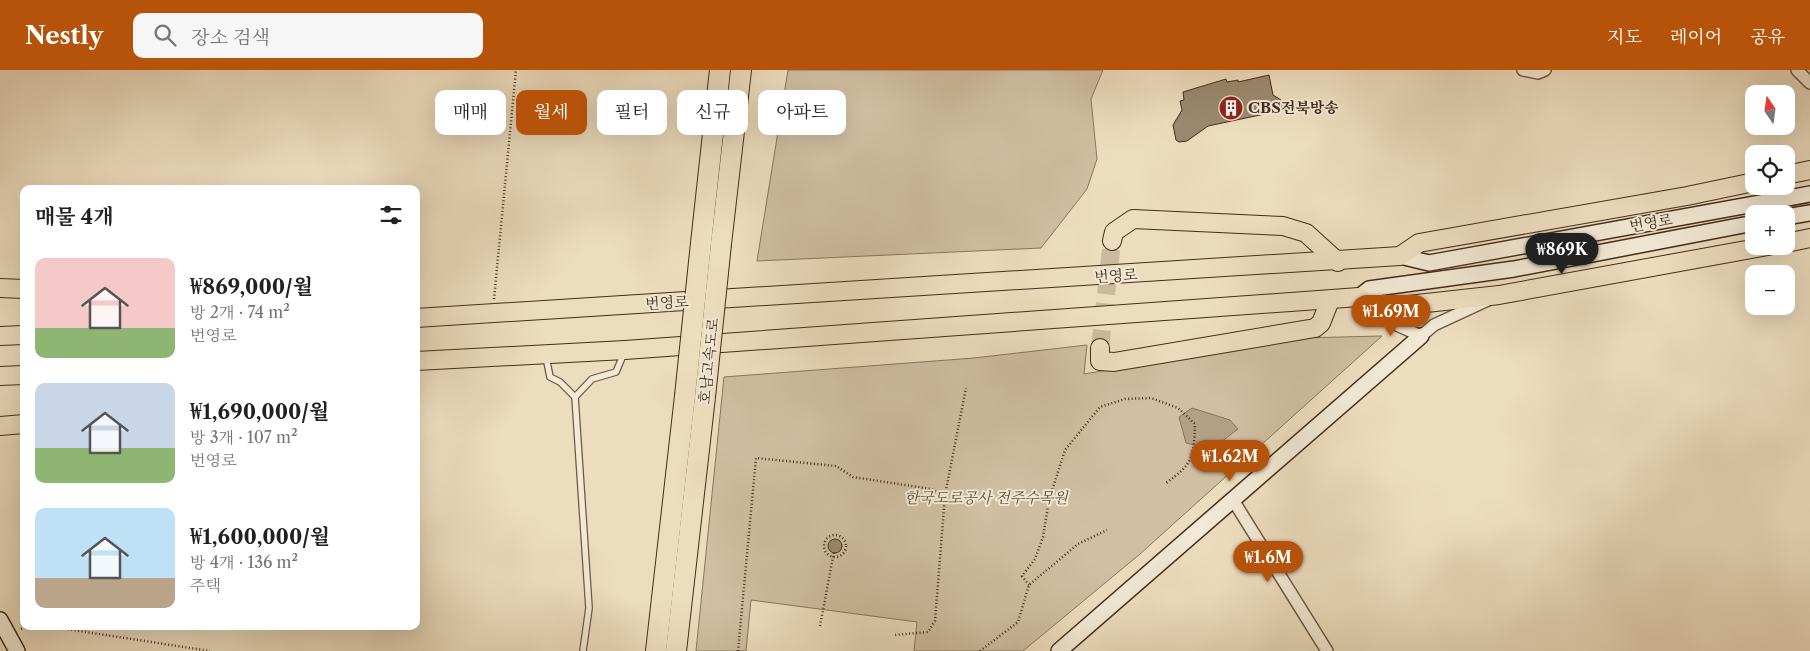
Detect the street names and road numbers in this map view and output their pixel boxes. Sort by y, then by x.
street label: 번영로 [1628,209,1674,236]
street label: 번영로 [1094,264,1139,286]
street label: 번영로 [645,292,690,313]
street label: 호남고속도로 [695,316,723,405]

